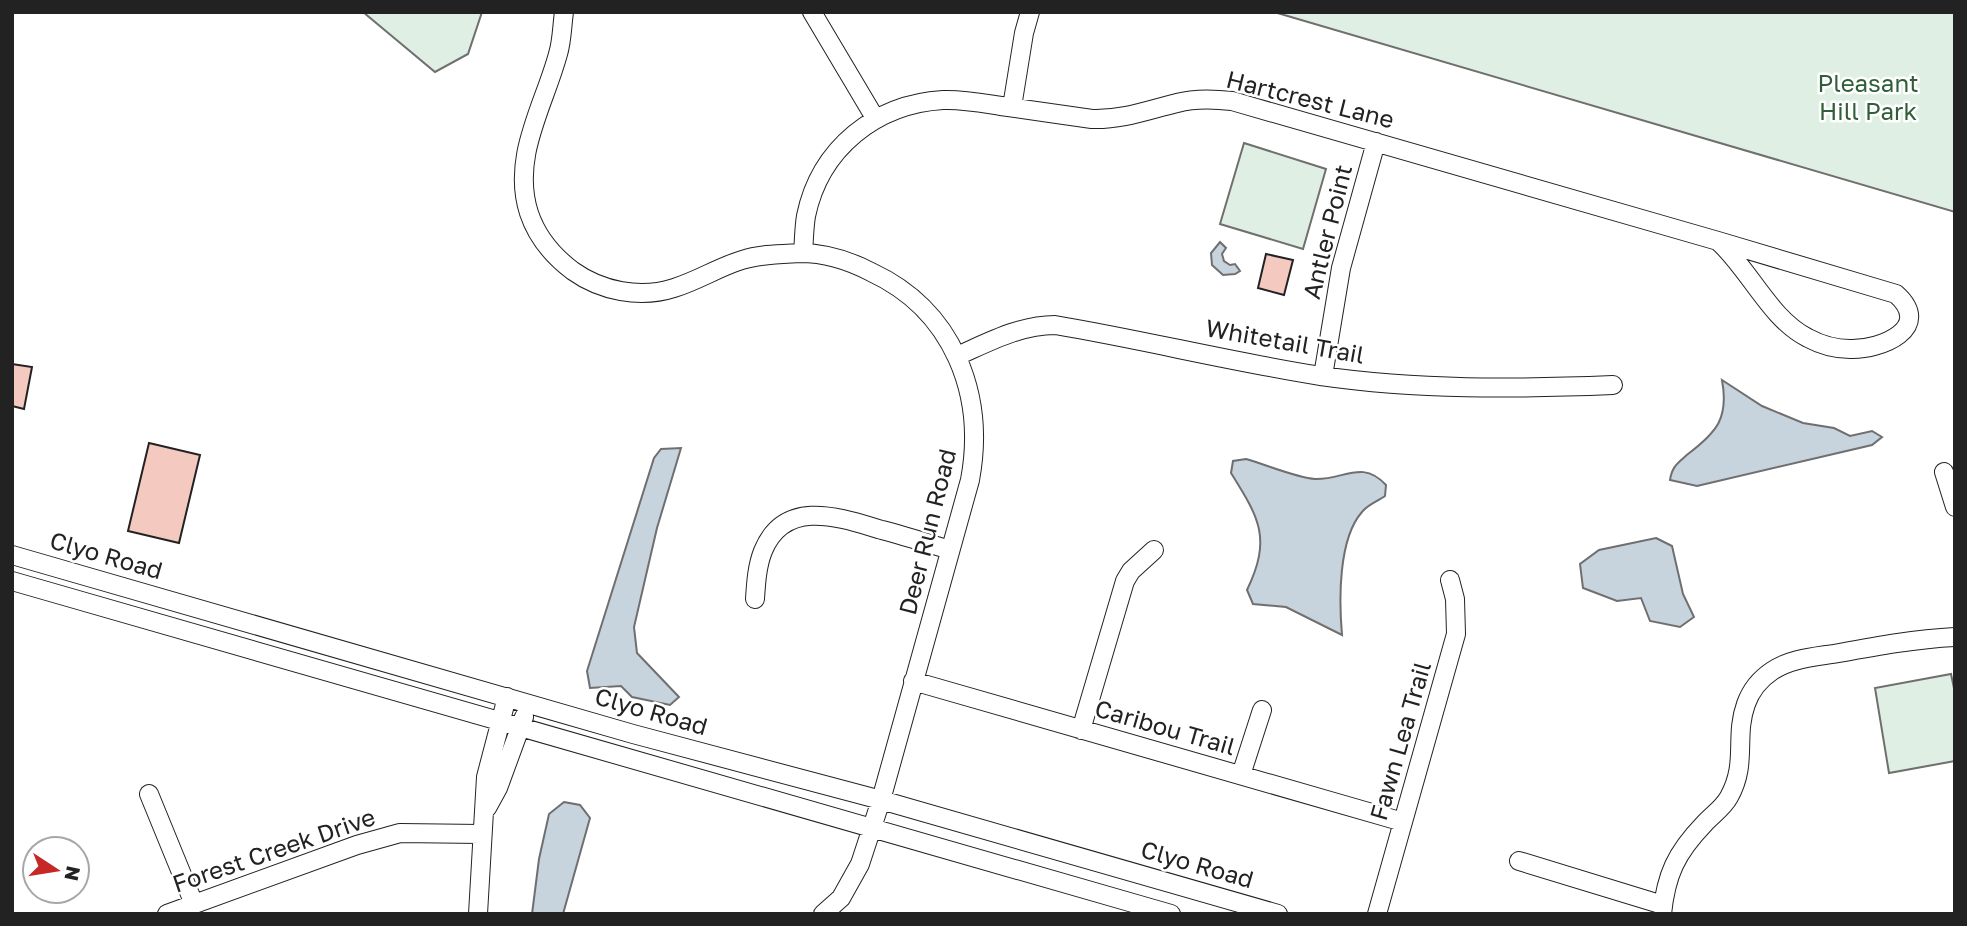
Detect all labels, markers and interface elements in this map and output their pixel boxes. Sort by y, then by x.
street label: Hartcrest Lane [1223,64,1397,133]
park label: Pleasant Hill Park [1817,68,1919,125]
street label: Antler Point [1296,161,1357,302]
street label: Whitetail Trail [1204,312,1367,369]
street label: Deer Run Road [892,446,961,618]
street label: Clyo Road [47,525,166,584]
street label: Fawn Lea Trail [1363,658,1436,823]
street label: Clyo Road [592,681,711,740]
street label: Caribou Trail [1092,693,1239,760]
street label: Forest Creek Drive [169,801,379,898]
street label: Clyo Road [1138,834,1257,893]
north arrow [21,835,91,905]
text: N [60,864,86,883]

